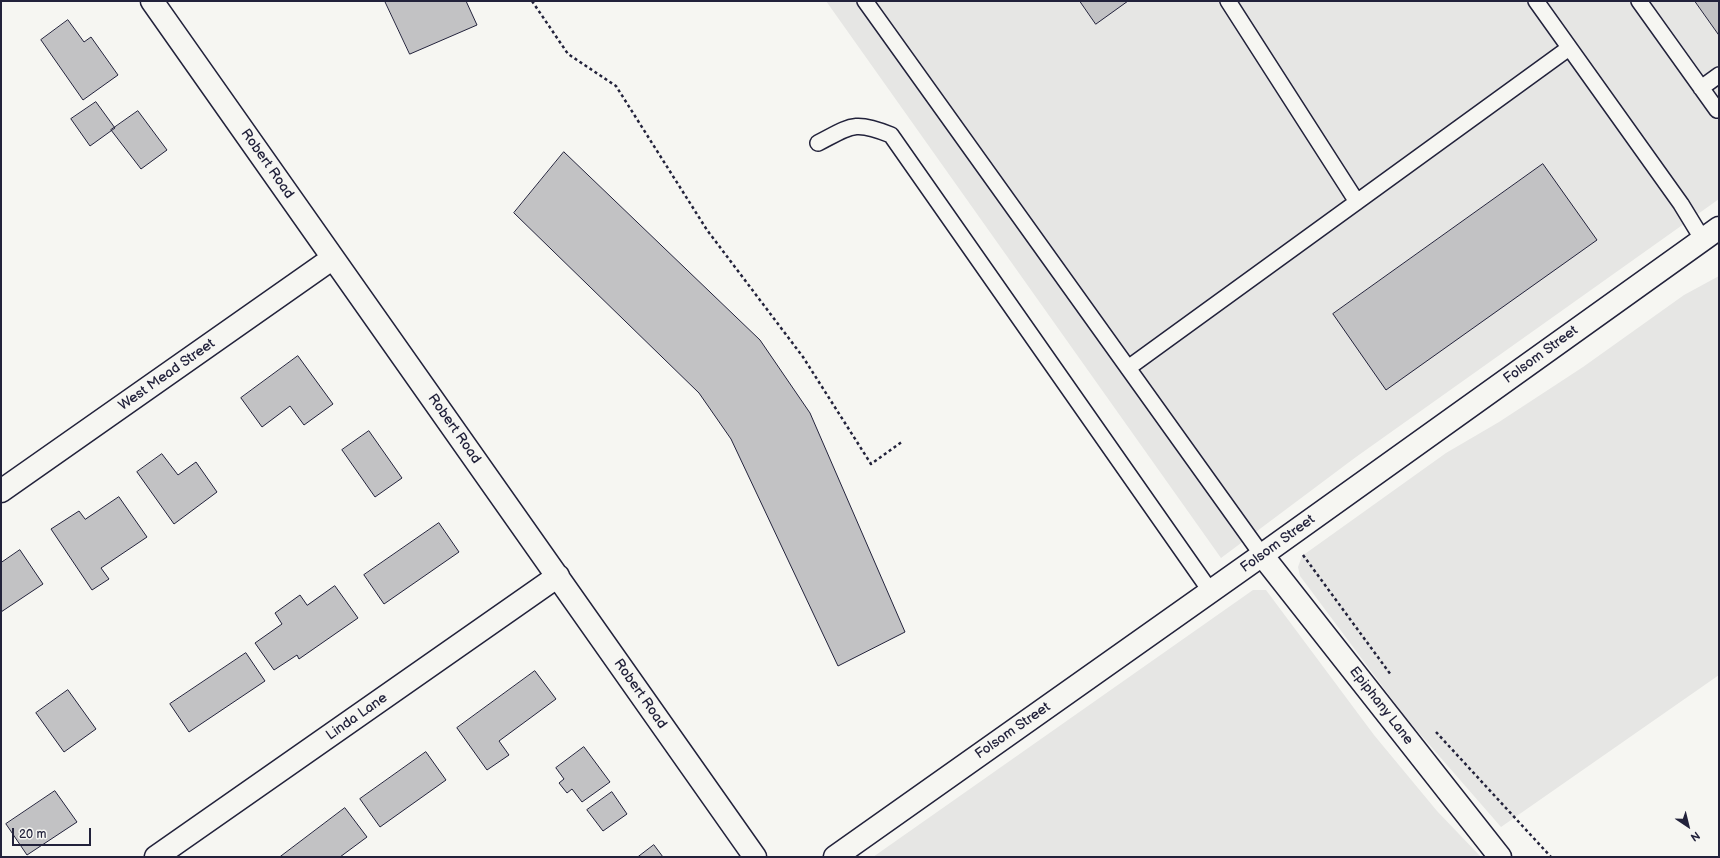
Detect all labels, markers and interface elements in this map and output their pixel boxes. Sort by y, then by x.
street label: Robert Road [237,126,297,202]
street label: Folsom Street [1501,322,1581,388]
street label: West Mead Street [116,335,218,415]
street label: Robert Road [424,391,484,467]
street label: Folsom Street [1238,511,1318,577]
street label: Robert Road [610,656,670,732]
street label: Epiphany Lane [1345,664,1417,748]
street label: Linda Lane [323,690,391,744]
street label: Folsom Street [972,699,1054,763]
north arrow [1668,806,1708,846]
scale bar [14,820,93,846]
text: 20 m [19,827,46,842]
text: N [1688,829,1702,844]

